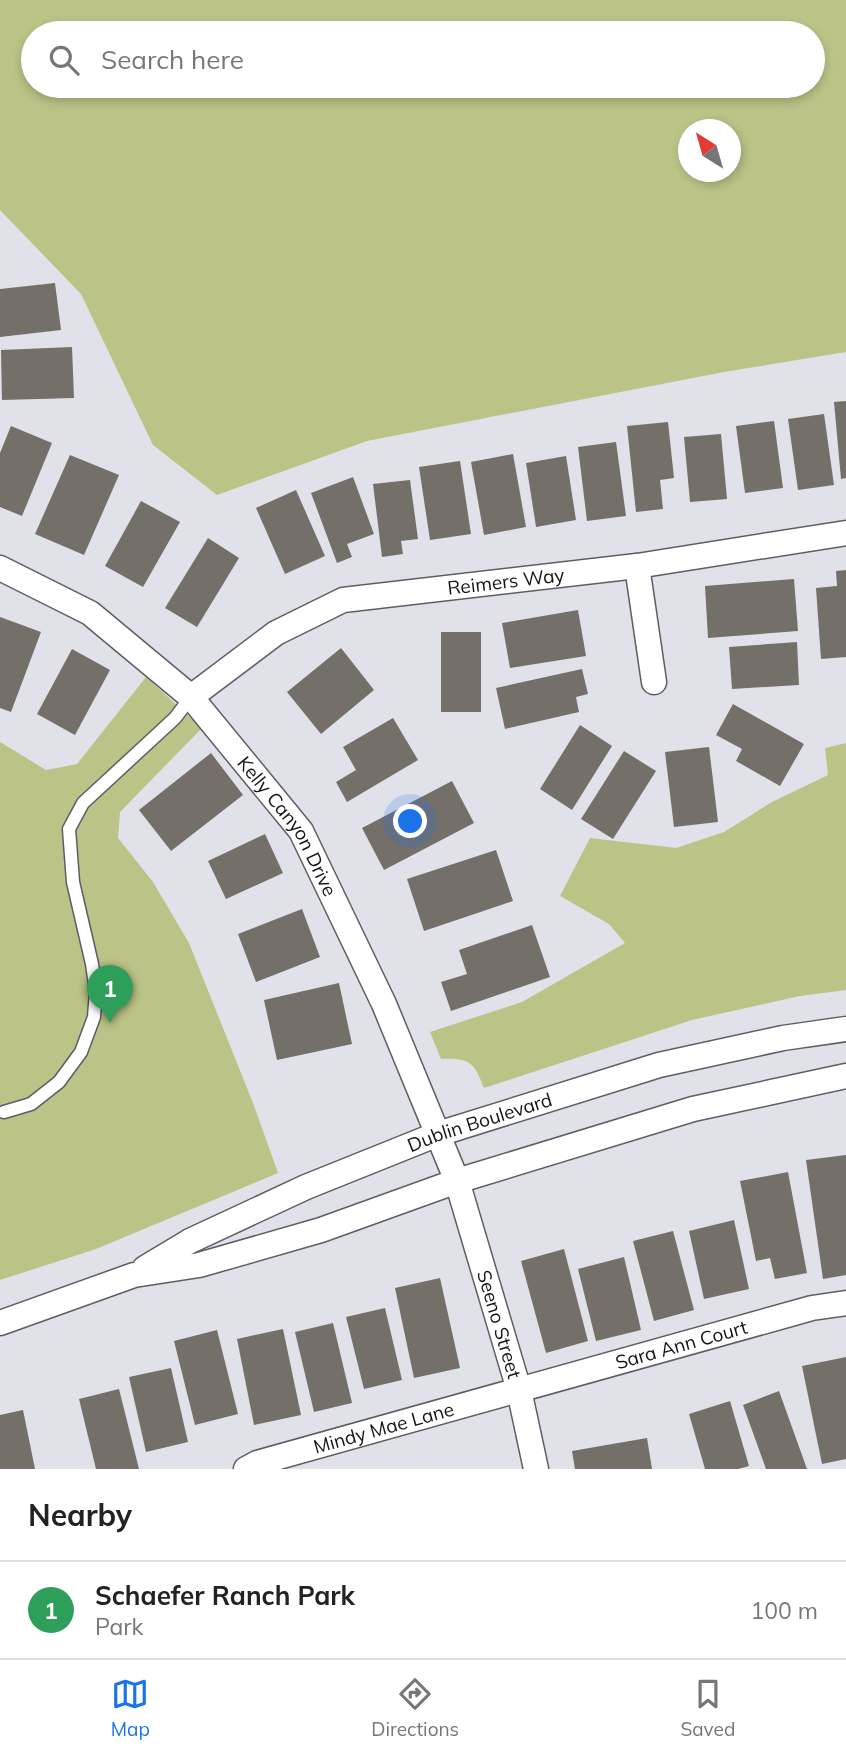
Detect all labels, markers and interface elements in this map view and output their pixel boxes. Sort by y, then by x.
search box [21,21,825,98]
icon: search [45,41,83,79]
text: Search here [101,43,244,76]
north arrow [678,119,741,182]
street label: Reimers Way [446,562,566,600]
street label: Kelly Canyon Drive [232,751,342,900]
your location [393,804,427,838]
pin: 1 [87,965,133,1023]
street label: Dublin Boulevard [404,1087,555,1157]
street label: Seeno Street [472,1267,527,1382]
street label: Sara Ann Court [613,1315,750,1374]
street label: Mindy Mae Lane [311,1397,457,1459]
text: Nearby [28,1496,132,1534]
text: Schaefer Ranch Park [95,1579,355,1612]
text: 1 [44,1596,58,1625]
text: 100 m [750,1596,818,1625]
text: Park [95,1612,143,1641]
tab: Map [111,1675,150,1741]
tab: Directions [371,1675,459,1741]
tab: Saved [680,1675,735,1741]

